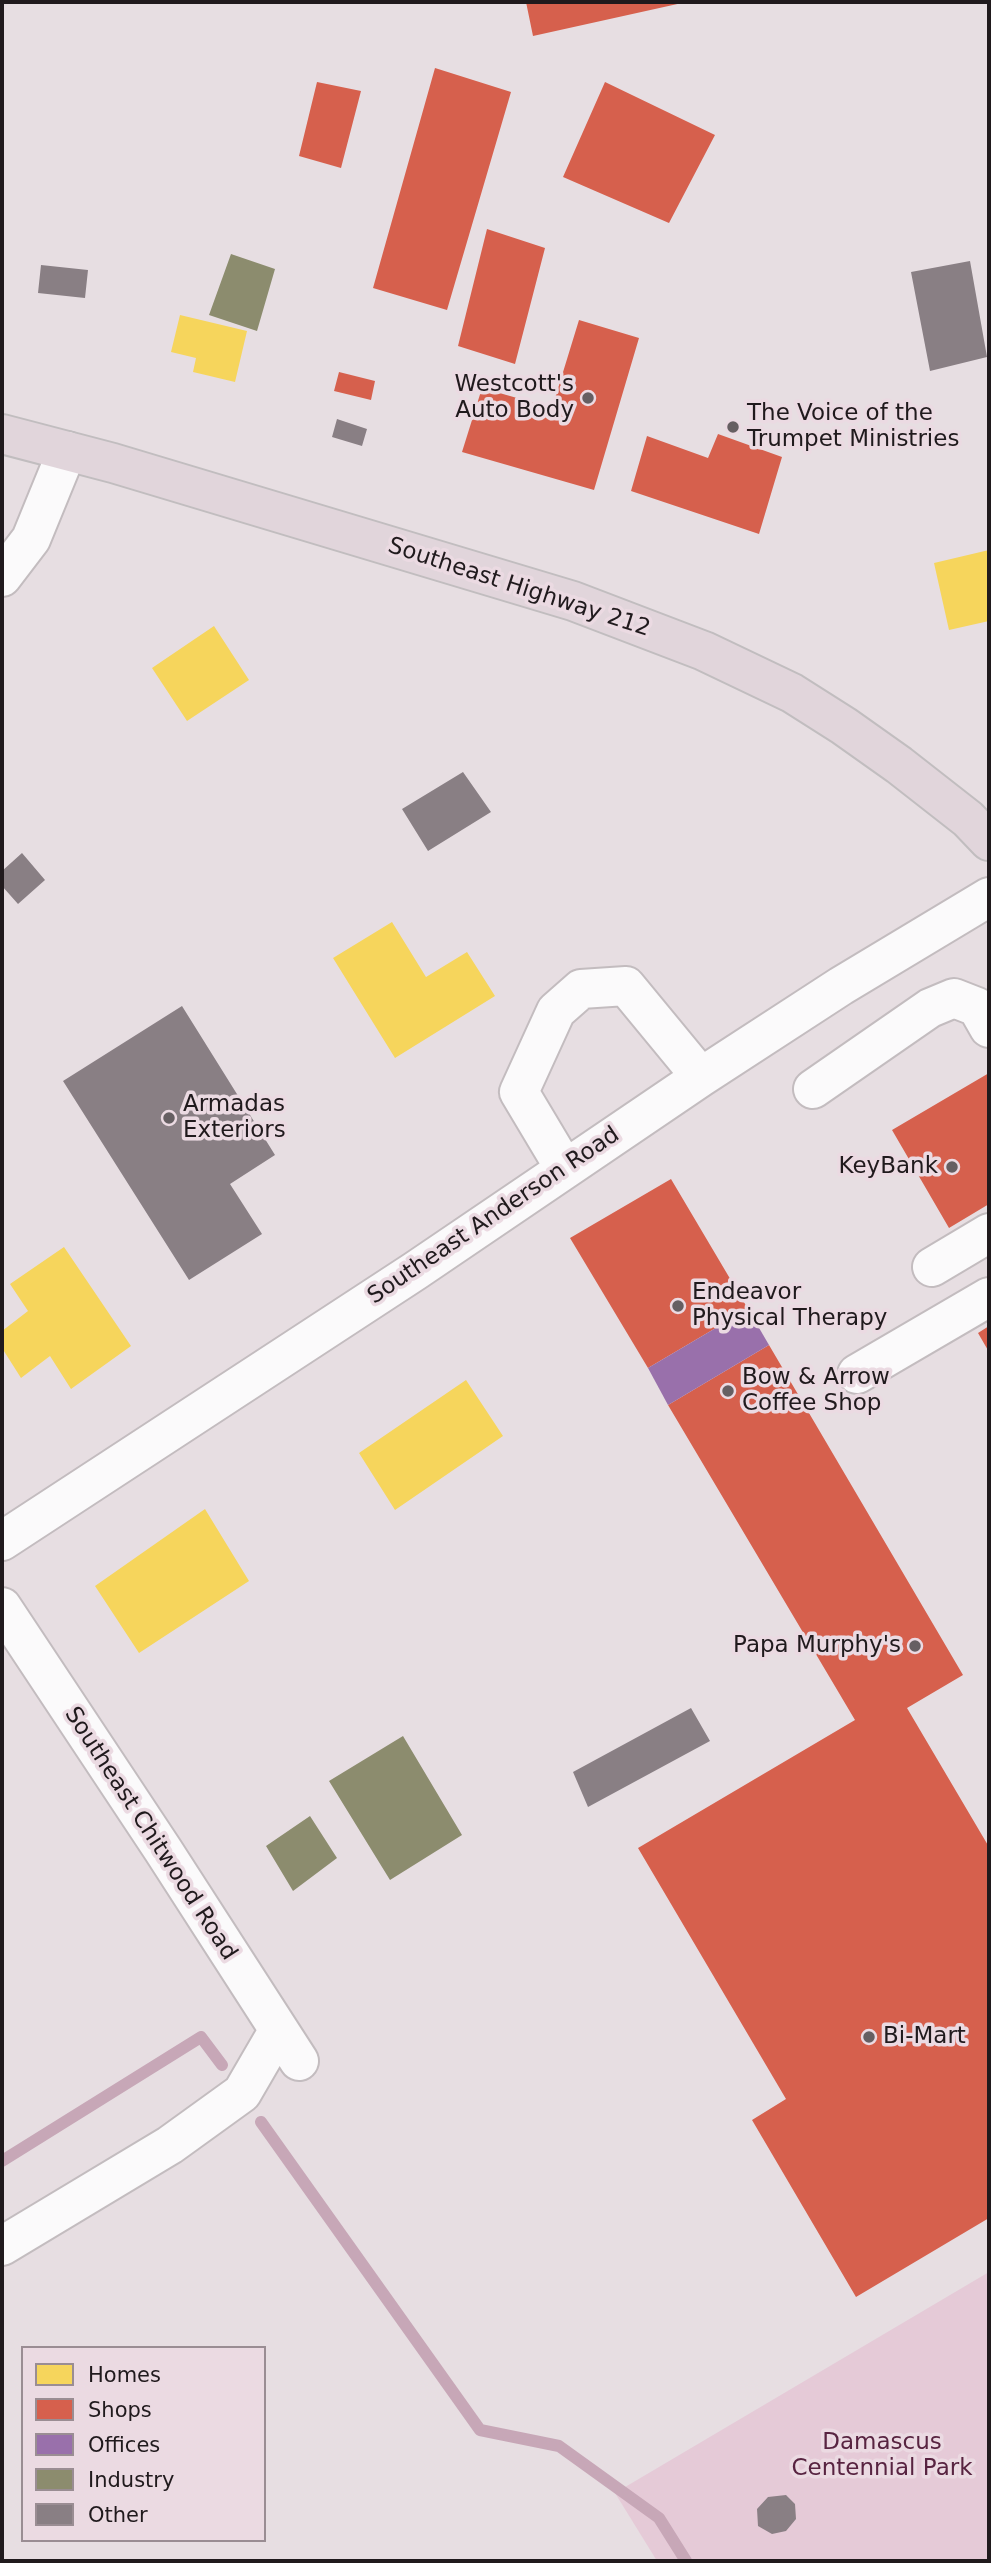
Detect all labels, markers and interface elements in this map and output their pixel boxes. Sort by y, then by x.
place label: Westcott's Auto Body [454,371,574,425]
marker: Westcott's Auto Body [580,390,596,406]
place label: The Voice of the Trumpet Ministries [747,400,959,454]
marker: The Voice of the Trumpet Ministries [725,419,741,435]
street label: Southeast Highway 212 [384,533,654,643]
place label: Armadas Exteriors [183,1091,286,1145]
marker: Armadas Exteriors [161,1110,177,1126]
street label: Southeast Anderson Road [363,1121,625,1311]
place label: KeyBank [839,1153,938,1181]
marker: KeyBank [944,1159,960,1175]
place label: Endeavor Physical Therapy [692,1279,887,1333]
marker: Endeavor Physical Therapy [670,1298,686,1314]
place label: Bow & Arrow Coffee Shop [742,1364,890,1418]
marker: Bow & Arrow Coffee Shop [720,1383,736,1399]
place label: Papa Murphy's [733,1632,901,1660]
marker: Papa Murphy's [907,1638,923,1654]
street label: Southeast Chitwood Road [58,1702,242,1966]
place label: Bi-Mart [883,2023,966,2051]
marker: Bi-Mart [861,2029,877,2045]
legend [21,2346,266,2542]
text: Homes [88,2363,161,2387]
text: Shops [88,2398,152,2422]
park label: Damascus Centennial Park [791,2429,973,2483]
text: Offices [88,2433,160,2457]
text: Industry [88,2468,174,2492]
text: Other [88,2503,148,2527]

